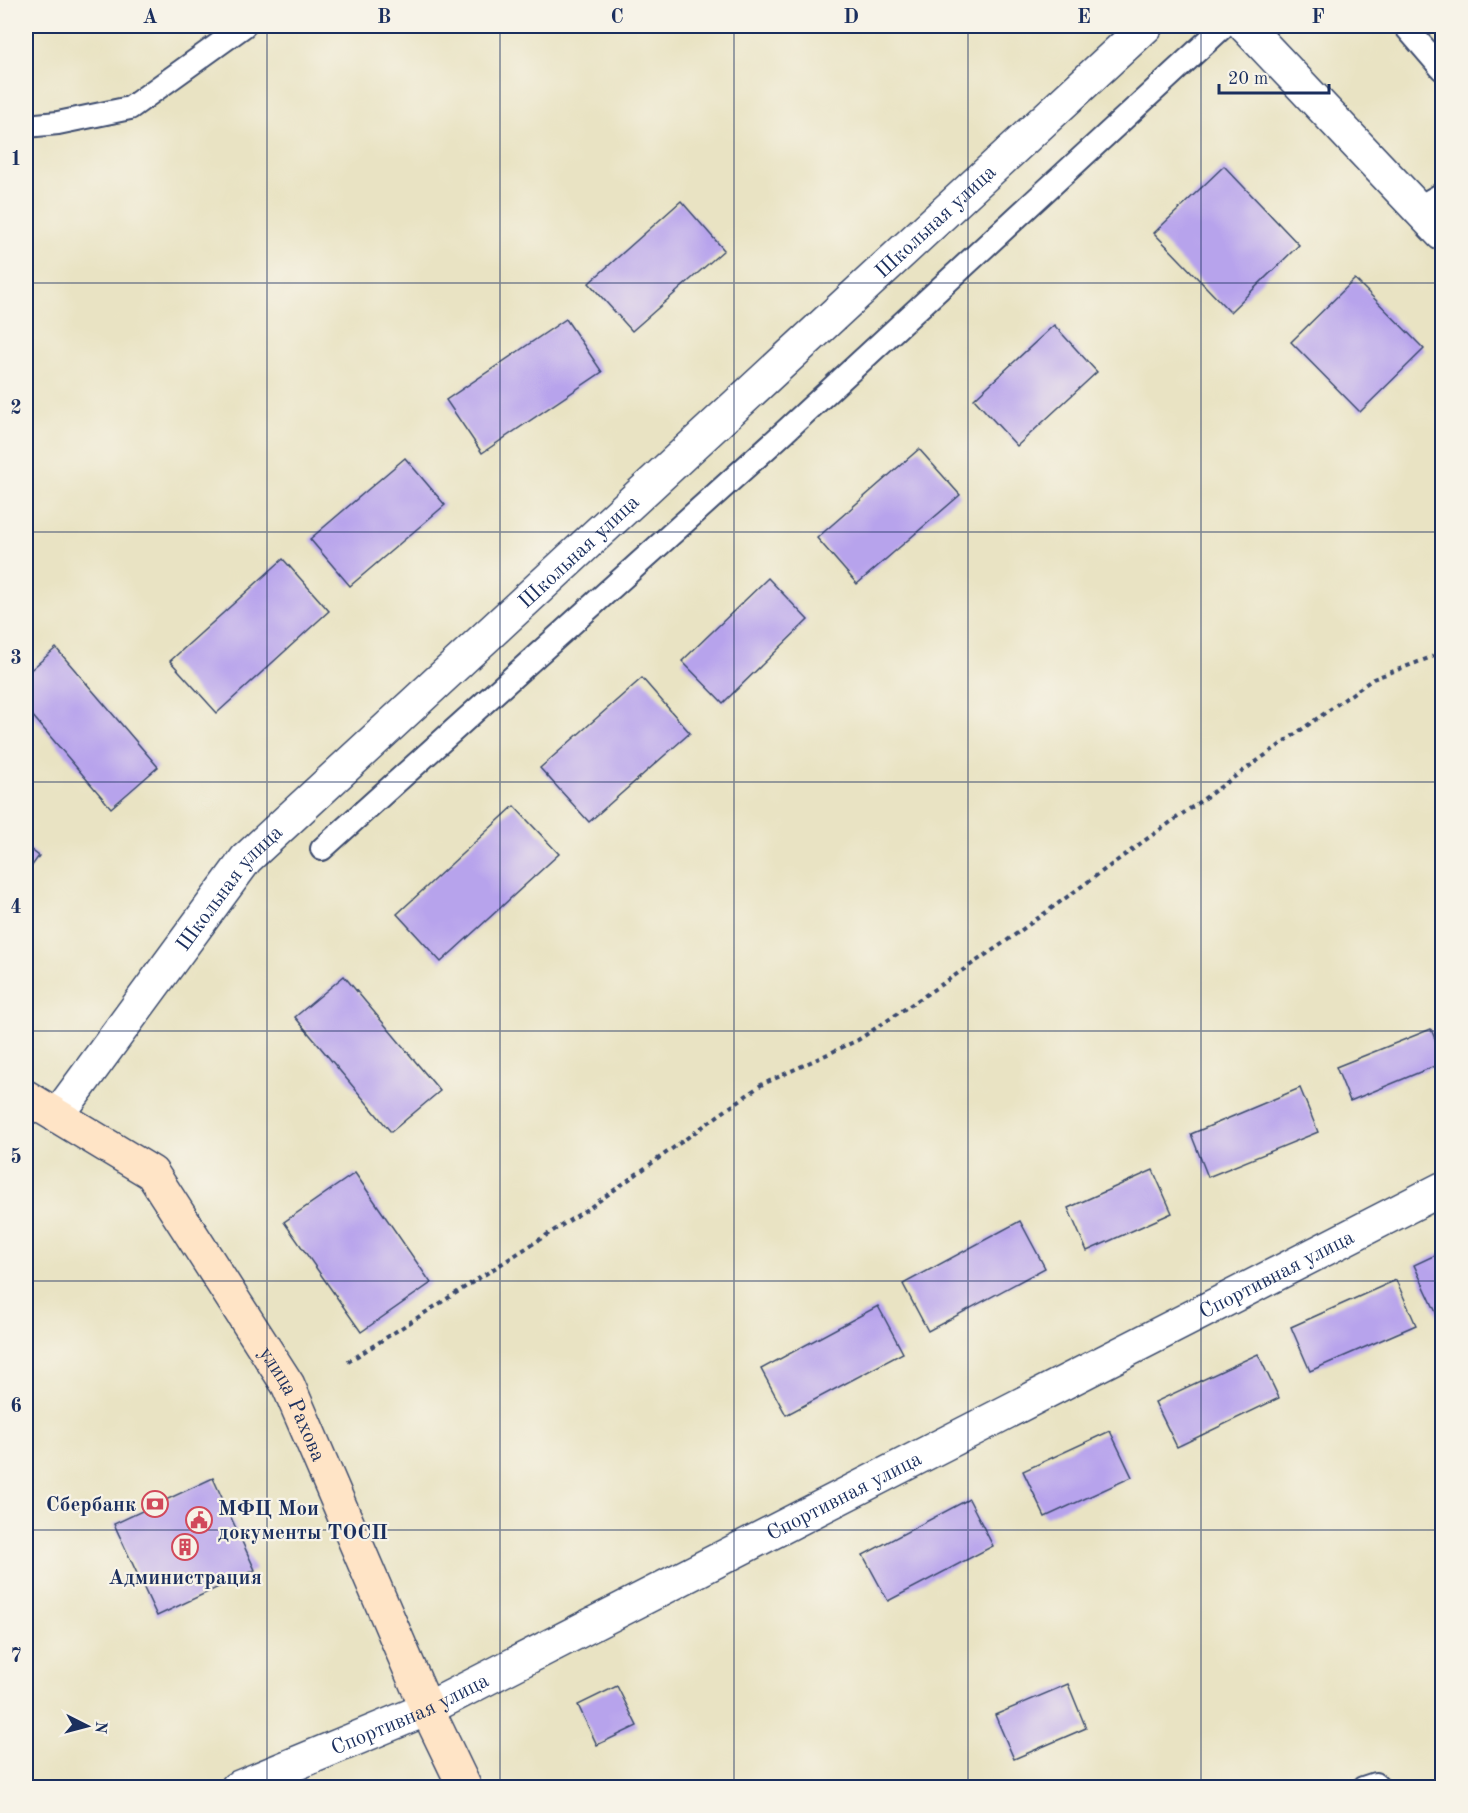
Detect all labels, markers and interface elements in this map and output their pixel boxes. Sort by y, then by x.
text: A [142,8,158,28]
text: B [377,8,391,28]
text: C [610,8,624,28]
text: D [843,8,859,28]
text: E [1077,8,1091,28]
text: F [1311,8,1325,28]
scale bar [1219,57,1328,95]
text: 20 m [1228,70,1268,88]
text: 1 [10,150,22,170]
street label: Школьная улица [872,162,1000,283]
text: 2 [10,399,22,419]
street label: Школьная улица [515,492,644,613]
text: 3 [10,649,22,669]
street label: Школьная улица [173,822,287,955]
text: 4 [10,898,22,918]
text: 5 [10,1147,22,1168]
street label: Спортивная улица [1196,1227,1358,1324]
street label: улица Рахова [254,1343,329,1465]
text: 6 [10,1397,22,1417]
street label: Спортивная улица [764,1449,925,1545]
bank icon: Сбербанк [140,1489,170,1519]
place label: Сбербанк [46,1495,136,1516]
place label: МФЦ Мои документы ТОСП [218,1499,388,1544]
public building icon: МФЦ Мои документы ТОСП [184,1505,214,1535]
building icon: Администрация [170,1532,200,1562]
place label: Администрация [108,1568,262,1589]
text: 7 [10,1647,22,1667]
street label: Спортивная улица [328,1670,493,1760]
north arrow [57,1696,117,1756]
text: N [91,1720,109,1735]

